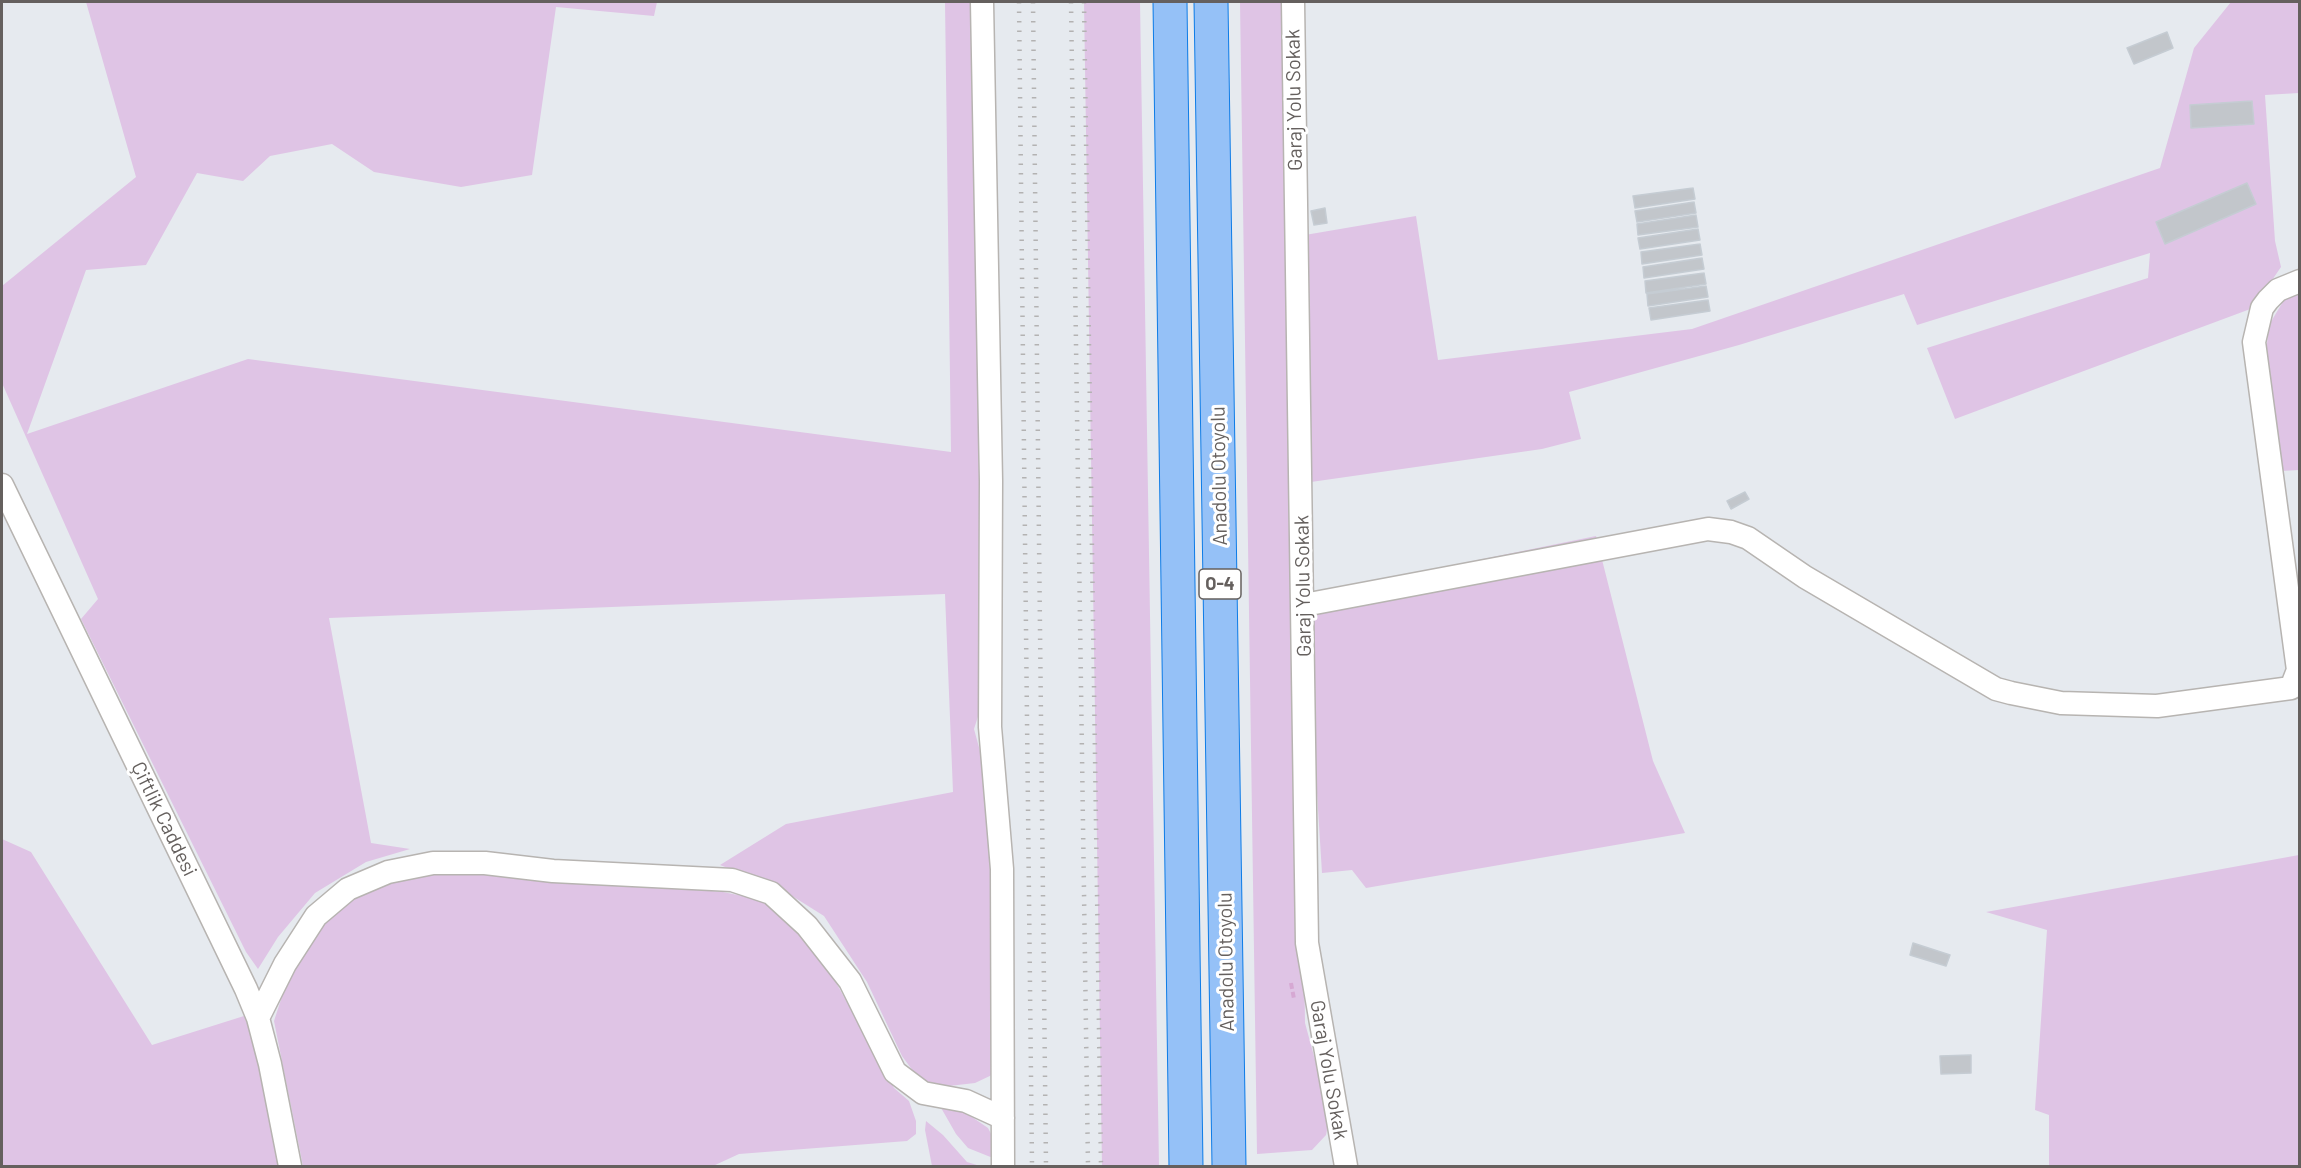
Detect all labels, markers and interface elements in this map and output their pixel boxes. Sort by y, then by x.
street label: Garaj Yolu Sokak [1281,29,1307,171]
street label: Anadolu Otoyolu [1206,406,1232,546]
street label: Garaj Yolu Sokak [1290,515,1316,657]
road number: O-4 [1199,569,1241,599]
street label: Çiftlik Caddesi [126,758,202,880]
street label: Anadolu Otoyolu [1213,892,1239,1032]
street label: Garaj Yolu Sokak [1305,998,1353,1142]

